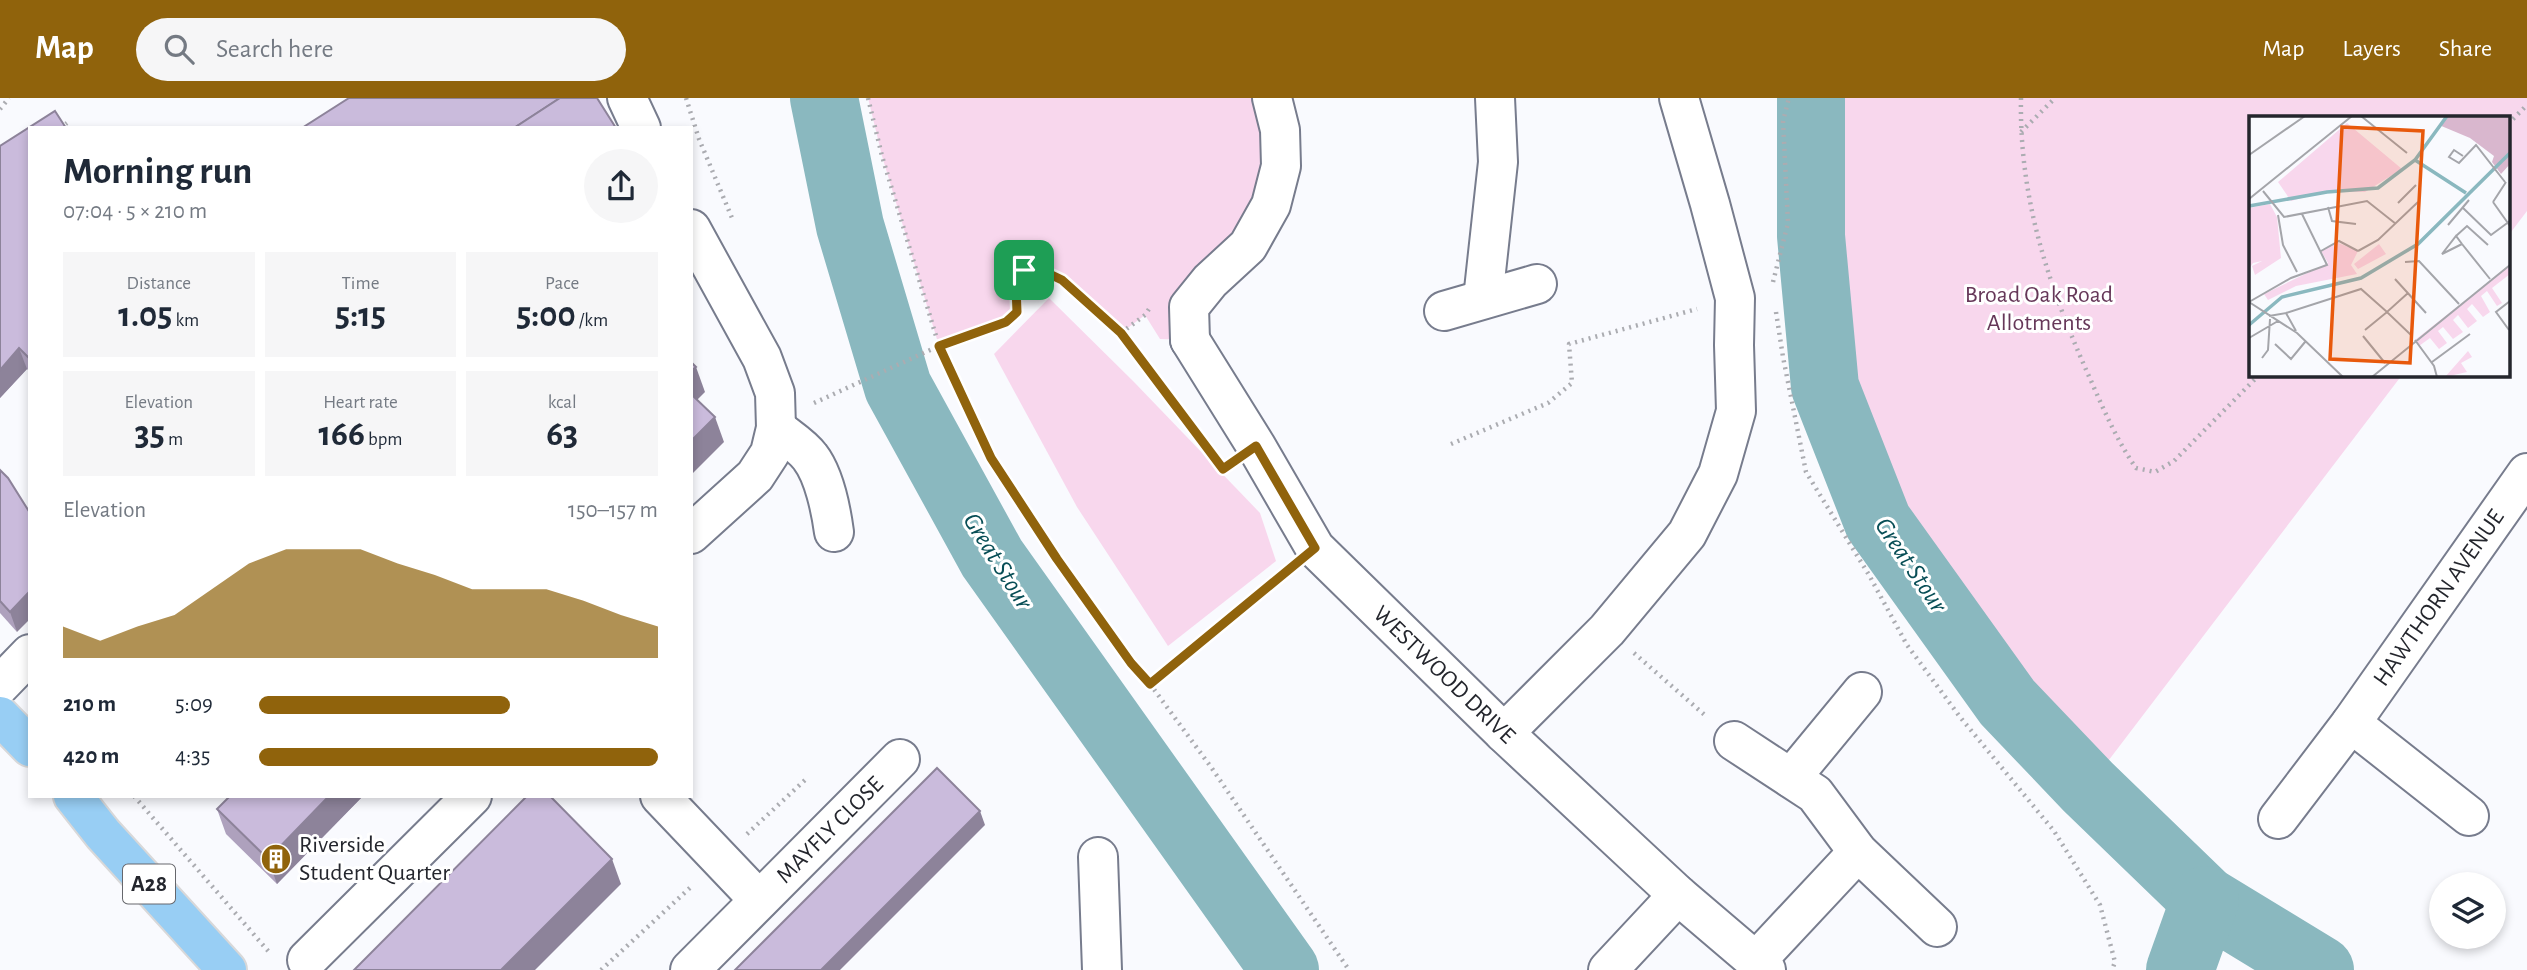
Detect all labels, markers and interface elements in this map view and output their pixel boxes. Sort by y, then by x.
search box [136,18,626,81]
icon: search [160,30,198,68]
text: Map [35,32,94,65]
text: Search here [216,36,334,62]
text: Map [2262,37,2304,61]
text: Layers [2342,37,2401,61]
text: Share [2439,37,2492,61]
inset map [2249,116,2510,376]
button: share [584,149,658,223]
text: Morning run [63,153,252,191]
text: 07:04 · 5 × 210 m [63,200,207,223]
pin [994,240,1054,300]
icon: arrive [1005,251,1043,289]
text: Distance [127,274,191,293]
text: Time [342,274,379,293]
text: Pace [545,274,579,293]
park label: Broad Oak Road Allotments [1965,283,2113,335]
text: 1.05 [118,298,172,333]
text: 5:15 [335,298,386,333]
text: 5:00 [516,298,576,333]
text: km [172,311,199,330]
text: /km [576,311,608,330]
text: Elevation [124,393,193,412]
text: Heart rate [323,393,398,412]
text: kcal [548,393,577,412]
text: 35 [135,417,165,452]
text: 166 [318,417,365,452]
text: 63 [546,417,578,452]
text: m [165,430,183,449]
text: bpm [365,430,403,449]
text: Elevation [63,499,146,522]
text: 150–157 m [568,499,658,522]
street label: HAWTHORN AVENUE [2369,505,2509,691]
water label: Great Stour [958,508,1038,615]
water label: Great Stour [1870,513,1953,618]
street label: WESTWOOD DRIVE [1369,602,1520,749]
text: 210 m [63,693,116,716]
text: 5:09 [175,693,213,716]
text: 420 m [63,745,119,768]
text: 4:35 [175,745,210,768]
street label: MAYFLY CLOSE [772,772,888,888]
place label: Riverside Student Quarter [299,833,450,885]
building icon: Riverside Student Quarter [259,842,293,876]
road number: A28 [123,864,175,904]
map controls [2429,872,2506,949]
button: layers [2429,872,2506,949]

